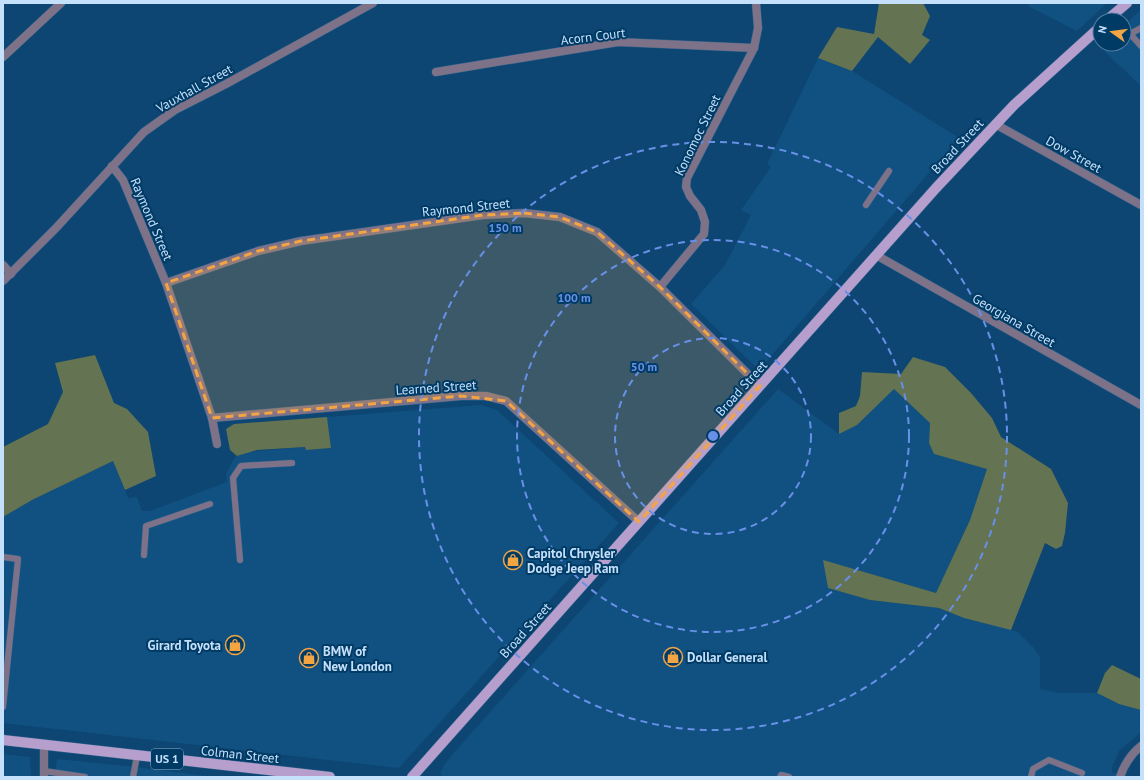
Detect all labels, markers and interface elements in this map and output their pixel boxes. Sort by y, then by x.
north arrow [1092,12,1132,52]
street label: Acorn Court [560,24,627,49]
text: N [1095,24,1110,35]
street label: Vauxhall Street [152,60,236,117]
street label: Konomoc Street [670,91,725,179]
street label: Broad Street [928,115,988,177]
street label: Dow Street [1043,132,1105,177]
street label: Raymond Street [126,175,177,264]
street label: Raymond Street [421,194,511,221]
text: 150 m [488,220,522,235]
text: 100 m [557,290,591,305]
street label: Georgiana Street [969,290,1059,351]
street label: Broad Street [712,357,771,420]
text: 50 m [631,359,657,374]
street label: Learned Street [395,376,478,399]
centre of rings [706,429,720,443]
place label: Capitol Chrysler Dodge Jeep Ram [527,545,619,577]
shop icon: Capitol Chrysler Dodge Jeep Ram [502,549,524,571]
street label: Broad Street [496,599,555,662]
shop icon: Girard Toyota [224,634,246,656]
place label: Girard Toyota [148,637,221,654]
place label: BMW of New London [323,643,392,675]
shop icon: Dollar General [662,646,684,668]
shop icon: BMW of New London [298,647,320,669]
place label: Dollar General [687,649,767,666]
street label: Colman Street [200,742,280,767]
road number: US 1 [151,749,183,769]

